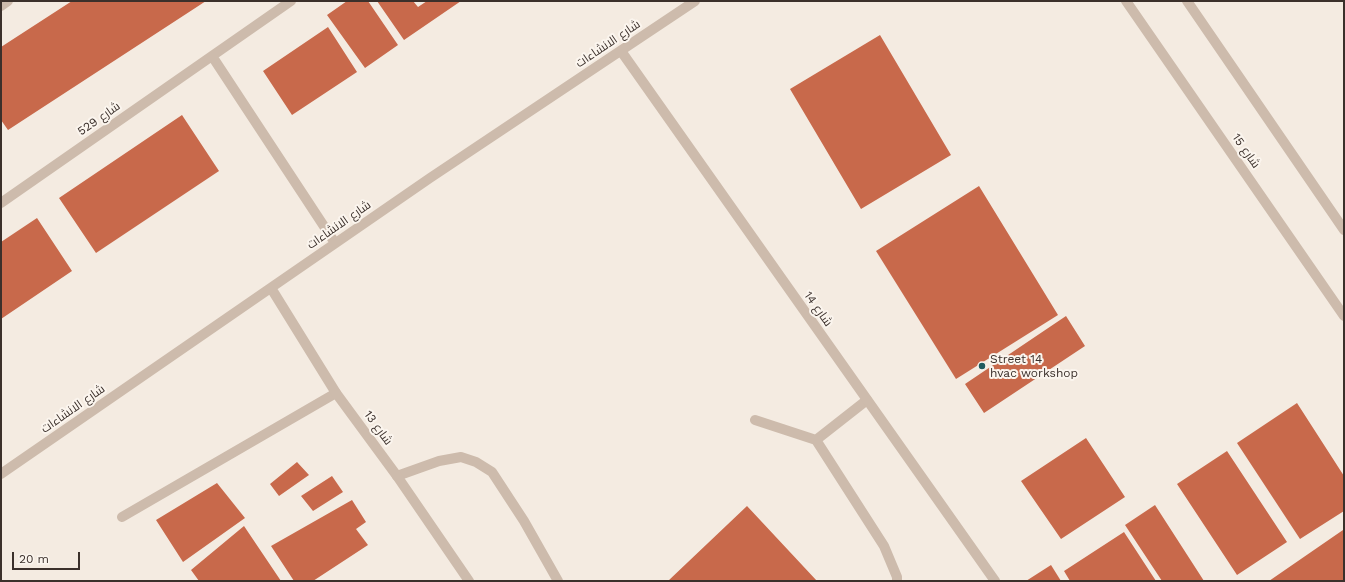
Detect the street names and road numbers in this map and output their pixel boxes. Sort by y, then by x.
street label: شارع الانشاءات [573,17,643,71]
street label: شارع 529 [75,99,123,139]
street label: شارع 15 [1229,131,1263,171]
street label: شارع الانشاءات [304,198,374,252]
street label: شارع 14 [801,289,835,329]
street label: شارع الانشاءات [38,382,108,436]
street label: شارع 13 [361,408,395,448]

